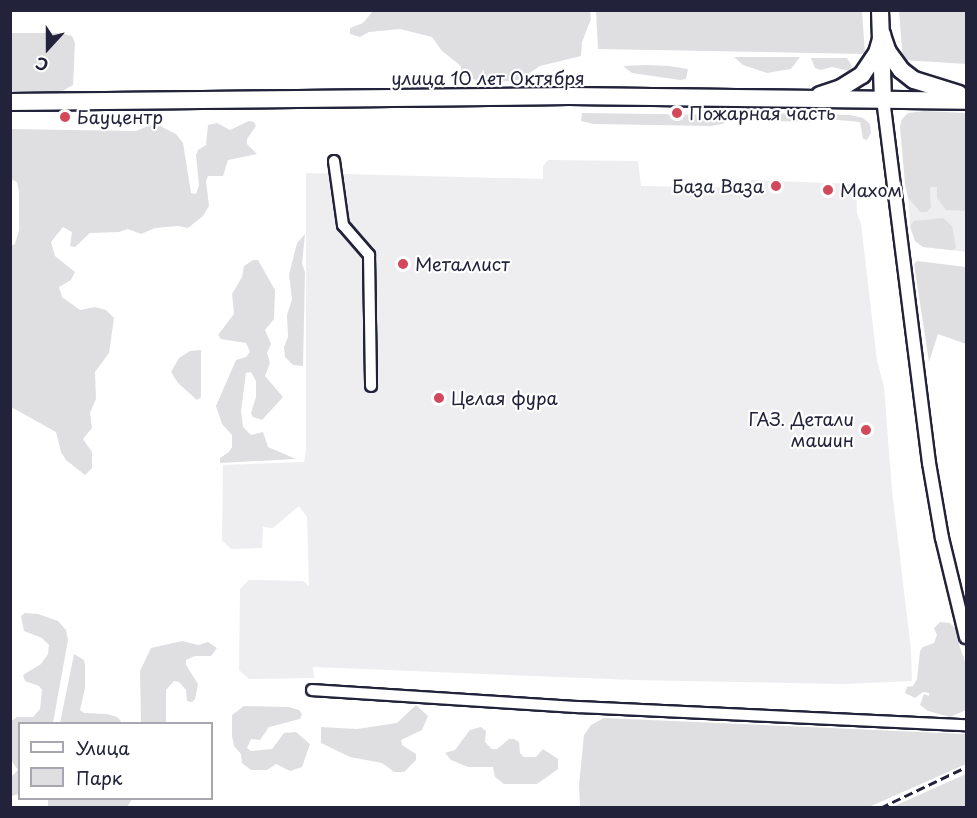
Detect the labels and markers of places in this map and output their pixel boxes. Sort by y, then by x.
place label: Пожарная часть [689,102,836,124]
place label: Бауцентр [77,106,163,128]
marker: Пожарная часть [670,106,684,120]
marker: Бауцентр [58,110,72,124]
place label: База Ваза [671,175,764,197]
marker: База Ваза [769,179,783,193]
place label: Махом [840,179,902,201]
marker: Махом [821,183,835,197]
place label: Металлист [415,253,510,275]
marker: Металлист [396,257,410,271]
place label: Целая фура [451,387,558,409]
marker: Целая фура [432,391,446,405]
place label: ГАЗ. Детали машин [748,409,854,452]
marker: ГАЗ. Детали машин [859,423,873,437]

